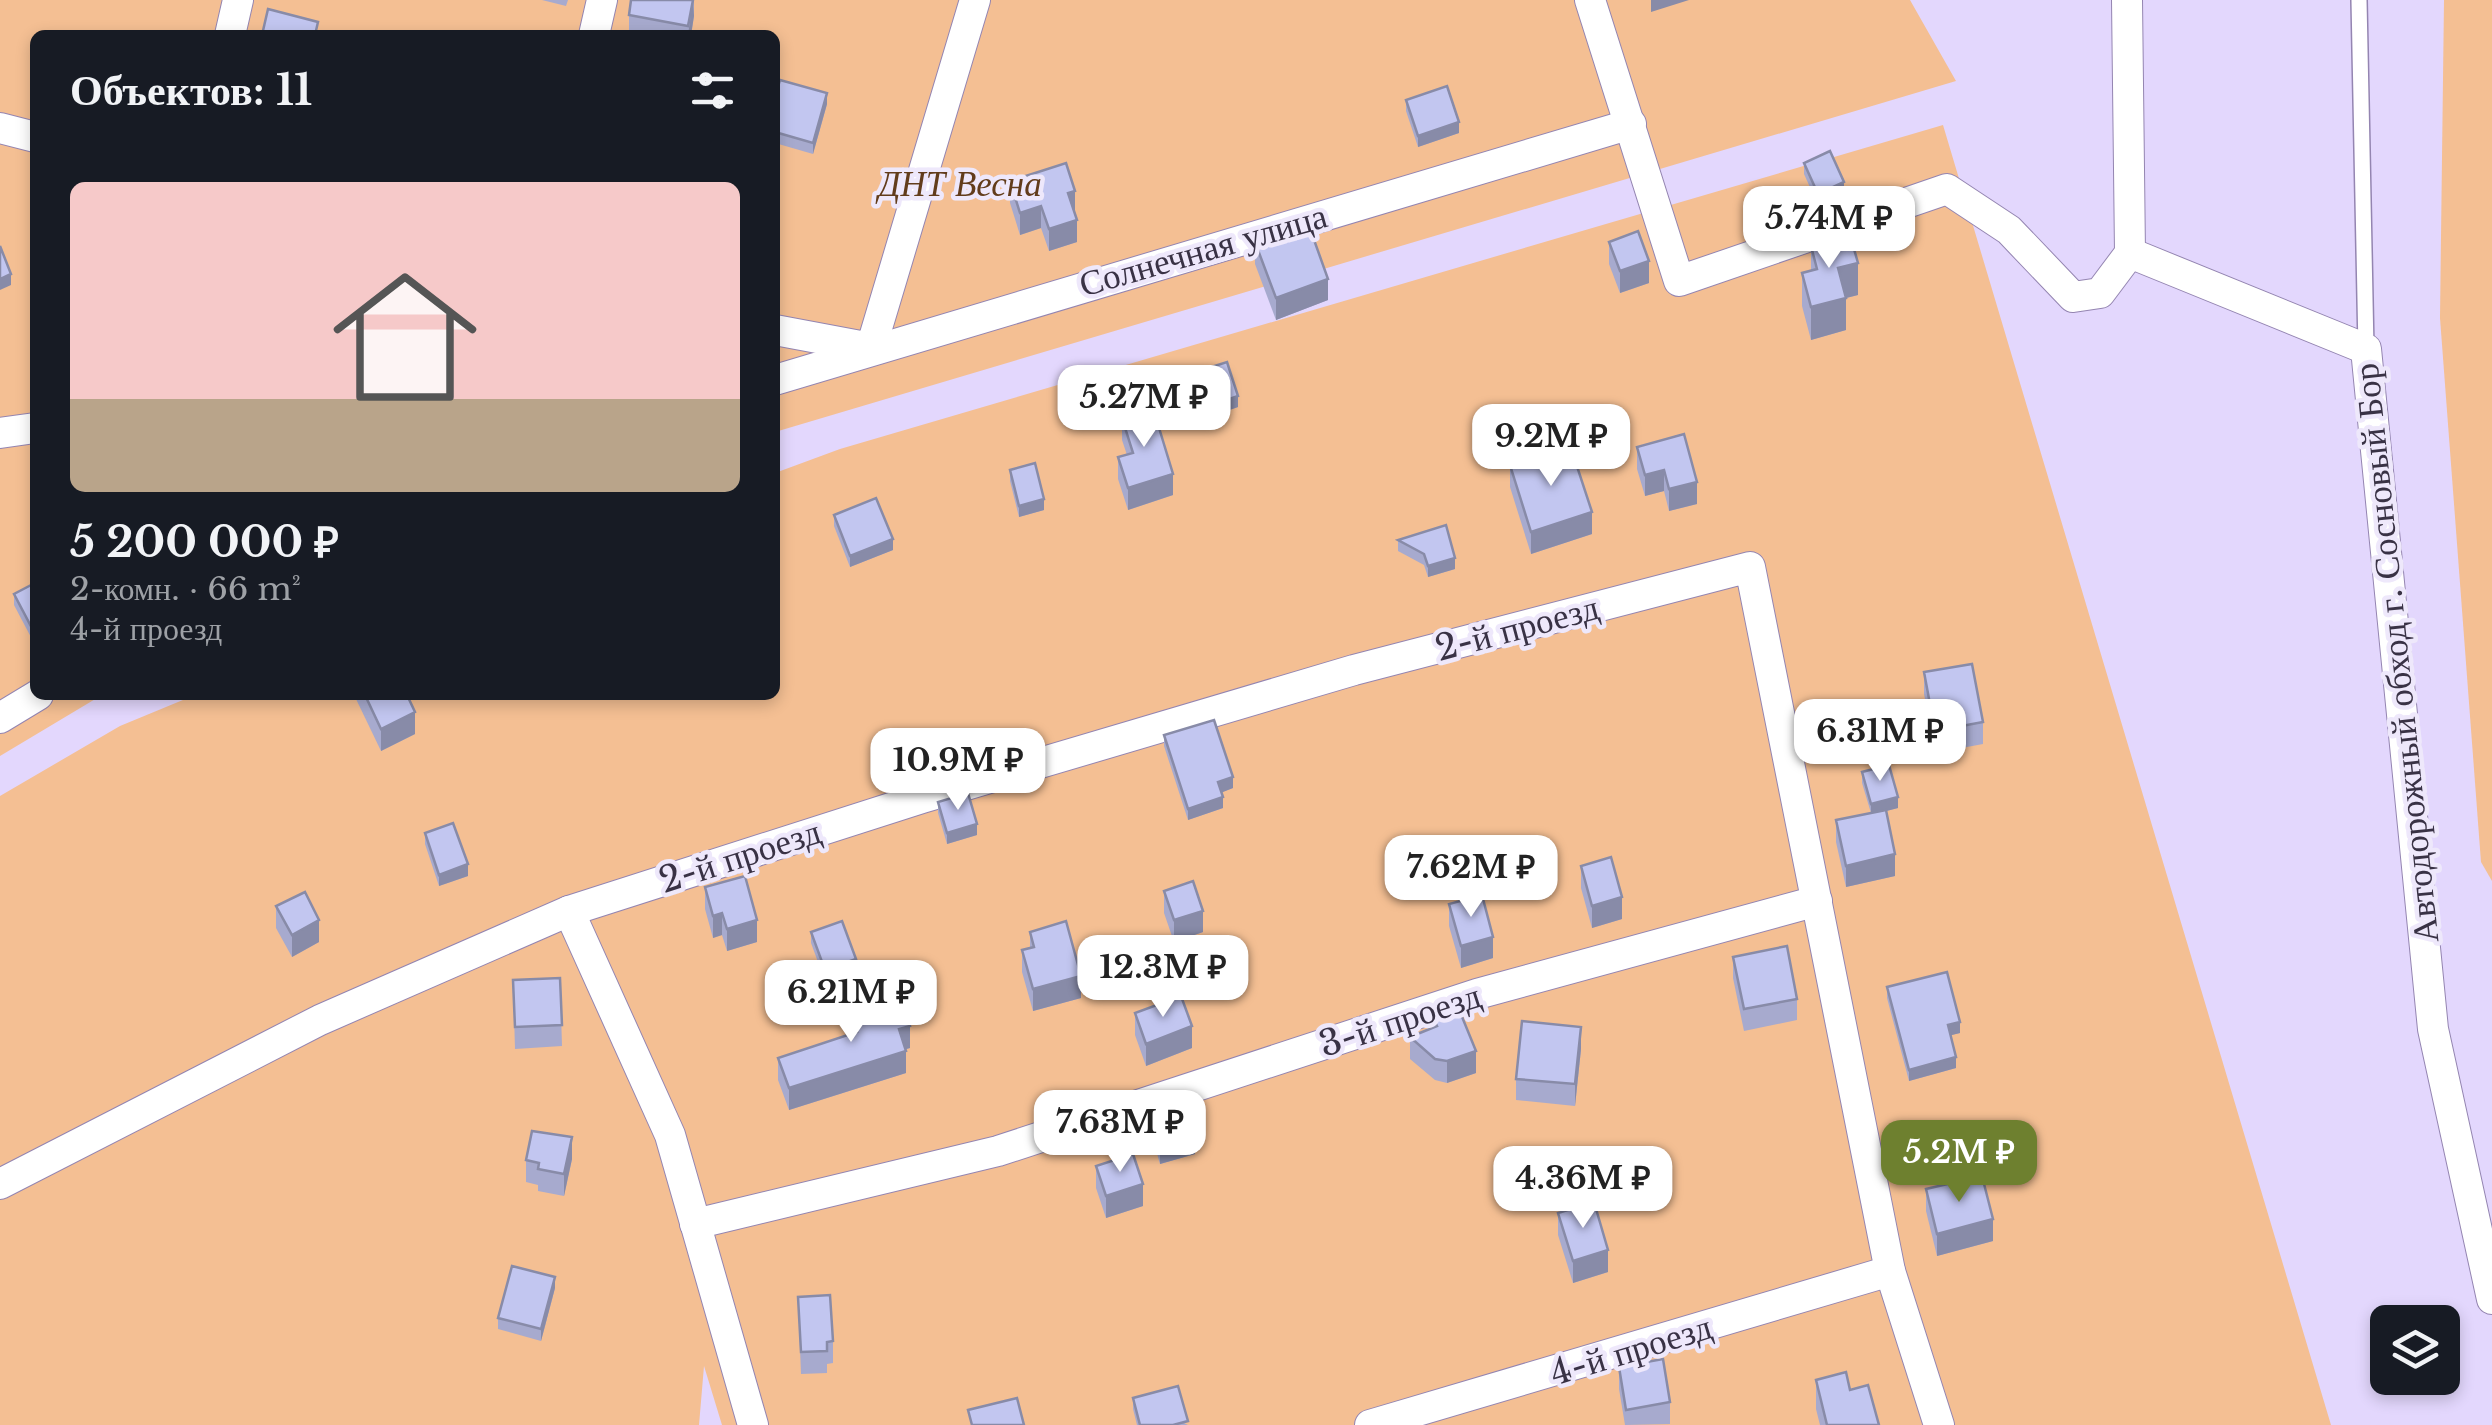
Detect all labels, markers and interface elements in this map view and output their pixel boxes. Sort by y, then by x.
icon: filters [685,63,740,118]
text: Объектов: 11 [70,64,312,116]
park label: ДНТ Весна [875,162,1042,205]
pin: 5.74M ₽ [1737,186,1921,271]
street label: Солнечная улица [1074,193,1332,305]
text: 5.74M ₽ [1765,198,1893,238]
icon: home [315,247,495,427]
street label: Автодорожный обход г. Сосновый Бор [2344,361,2447,945]
pin: 5.27M ₽ [1052,365,1236,450]
text: 5.27M ₽ [1080,377,1208,417]
pin: 9.2M ₽ [1470,404,1632,489]
text: 9.2M ₽ [1494,416,1608,456]
text: 5 200 000 ₽ [70,516,339,568]
text: 2-комн. · 66 m² [70,569,301,609]
street label: 2-й проезд [1430,585,1604,670]
text: 4-й проезд [70,609,222,649]
pin: 6.31M ₽ [1788,699,1972,784]
text: 6.31M ₽ [1816,711,1944,751]
pin: 10.9M ₽ [866,728,1050,813]
text: 10.9M ₽ [892,740,1024,780]
street label: 2-й проезд [653,809,826,902]
pin: 7.62M ₽ [1379,835,1563,920]
text: 7.62M ₽ [1407,847,1535,887]
pin: 12.3M ₽ [1071,935,1255,1020]
text: 12.3M ₽ [1099,947,1227,987]
pin: 6.21M ₽ [759,960,943,1045]
text: 6.21M ₽ [787,972,915,1012]
street label: 3-й проезд [1313,973,1486,1066]
pin: 7.63M ₽ [1028,1090,1212,1175]
text: 7.63M ₽ [1056,1102,1184,1142]
pin: 5.2M ₽ [1878,1120,2040,1205]
text: 5.2M ₽ [1903,1132,2015,1172]
pin: 4.36M ₽ [1491,1146,1675,1231]
text: 4.36M ₽ [1515,1158,1651,1198]
street label: 4-й проезд [1545,1305,1717,1394]
map controls [2370,1305,2460,1395]
button: layers [2370,1305,2460,1395]

